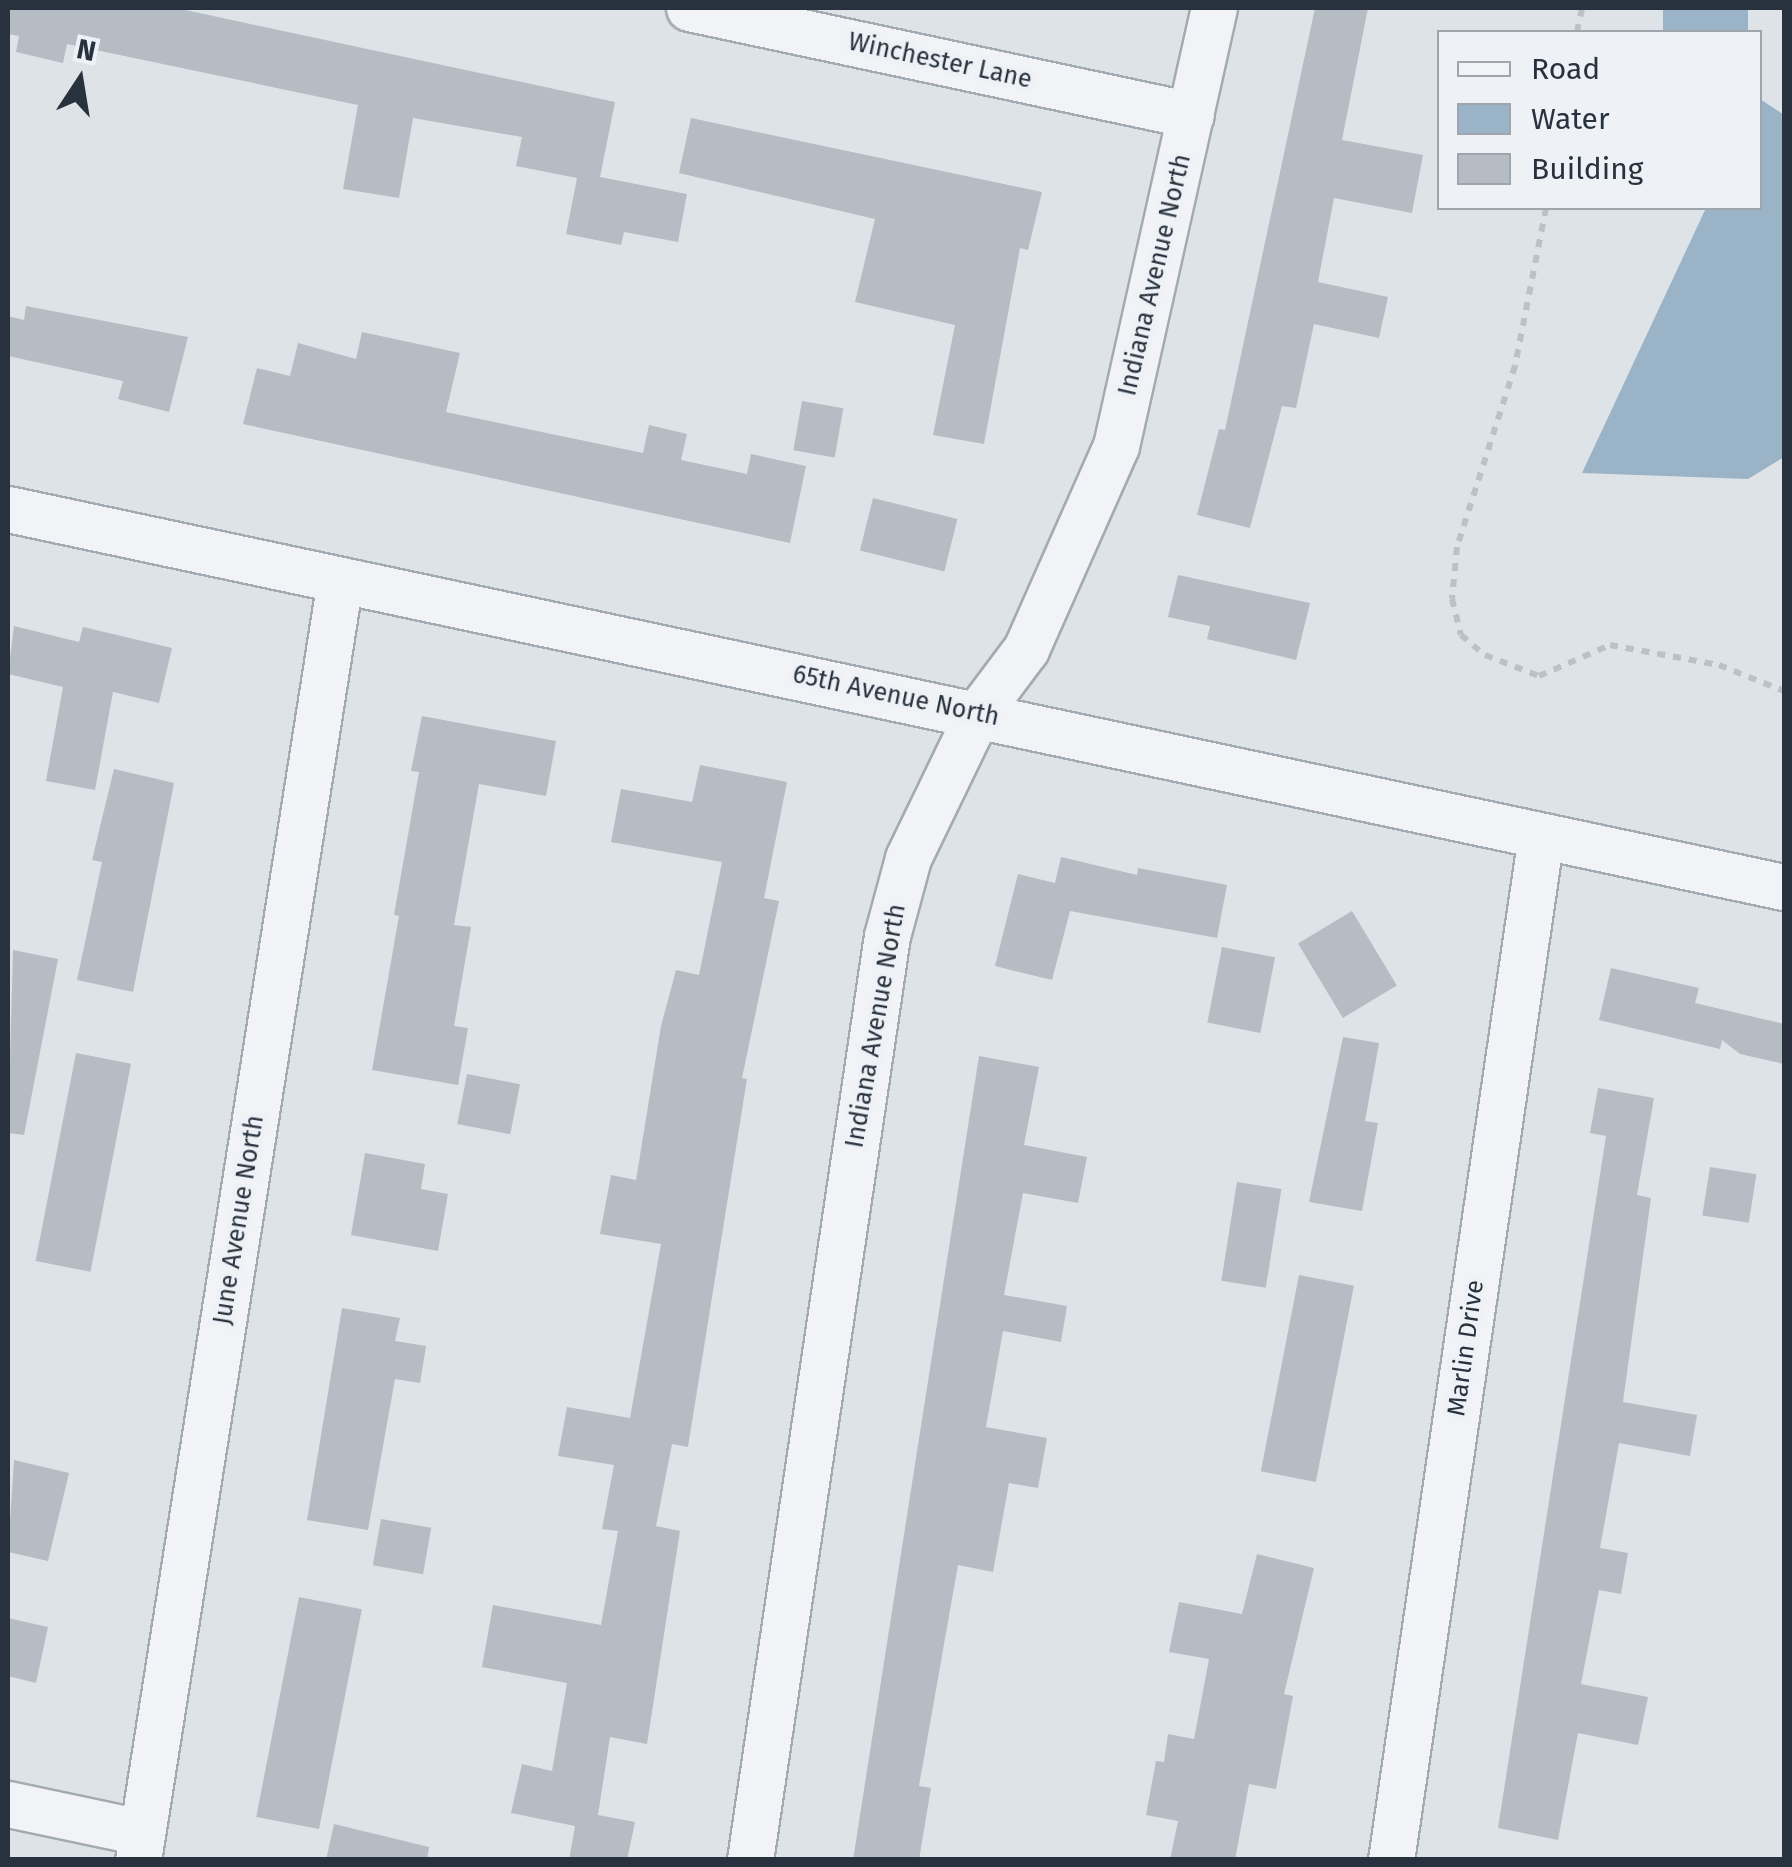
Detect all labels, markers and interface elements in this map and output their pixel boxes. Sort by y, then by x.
street label: Winchester Lane [845,27,1035,95]
north arrow [30,30,130,130]
legend [1437,30,1762,210]
text: N [74,32,99,68]
text: Road [1531,51,1600,87]
text: Water [1531,101,1610,137]
street label: Indiana Avenue North [1113,151,1197,399]
text: Building [1531,151,1643,187]
street label: 65th Avenue North [790,659,1002,733]
street label: Indiana Avenue North [840,902,912,1150]
street label: June Avenue North [208,1113,270,1327]
street label: Marlin Drive [1442,1278,1490,1418]

